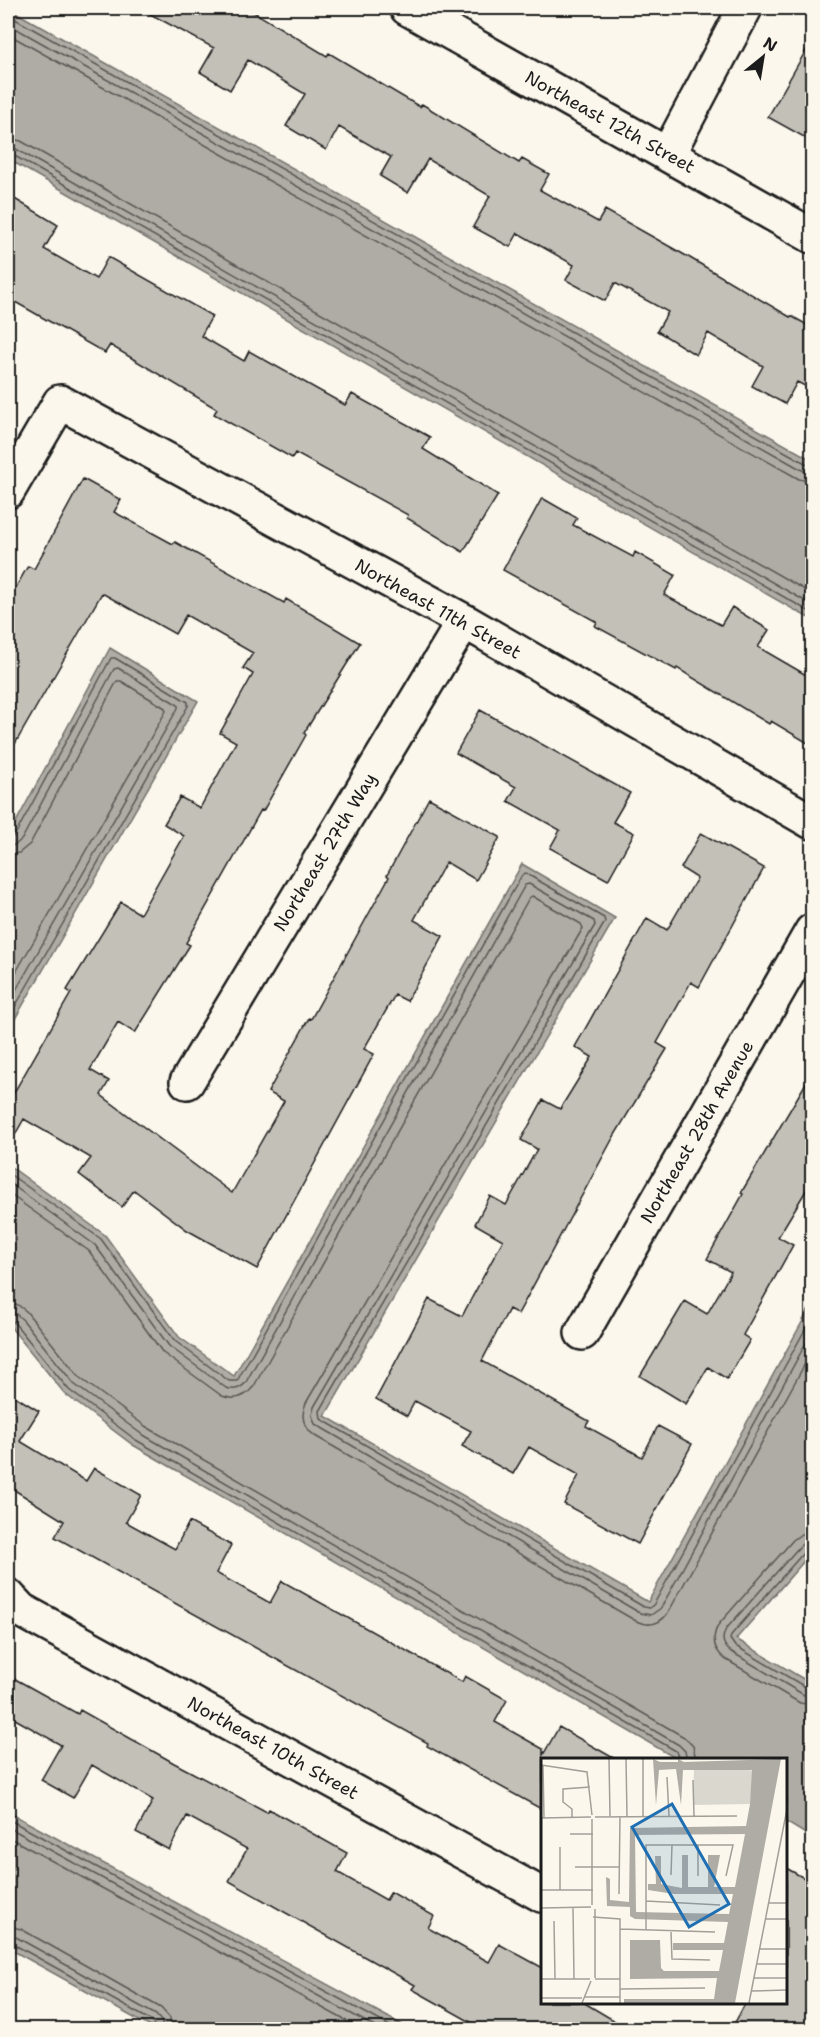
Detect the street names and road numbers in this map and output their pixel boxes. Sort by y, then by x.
street label: Northeast 12th Street [521,65,699,179]
street label: Northeast 11th Street [351,553,525,665]
street label: Northeast 27th Way [268,768,382,936]
street label: Northeast 28th Avenue [635,1036,759,1228]
street label: Northeast 10th Street [183,1691,363,1805]

